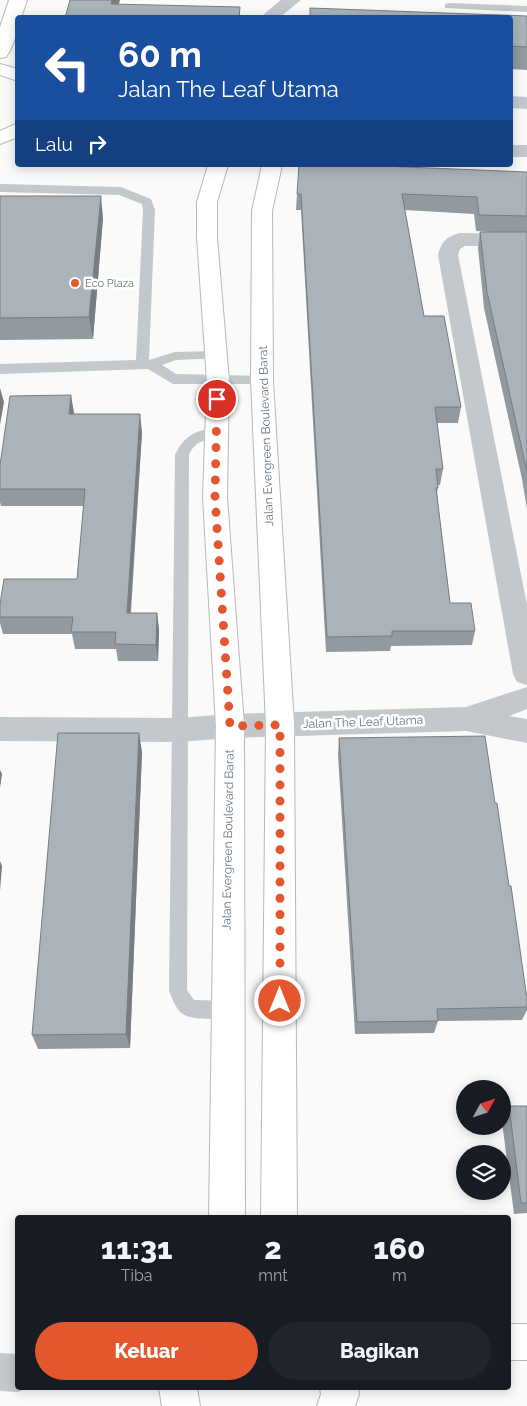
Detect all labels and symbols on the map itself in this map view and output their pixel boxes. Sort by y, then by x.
marker: Eco Plaza [69,277,81,289]
place label: Eco Plaza [85,277,134,290]
street label: Jalan Evergreen Boulevard Barat [256,345,276,527]
pin [196,378,238,420]
street label: Jalan The Leaf Utama [303,713,423,731]
street label: Jalan Evergreen Boulevard Barat [219,749,237,931]
position arrow [253,974,305,1026]
north arrow [456,1080,511,1135]

